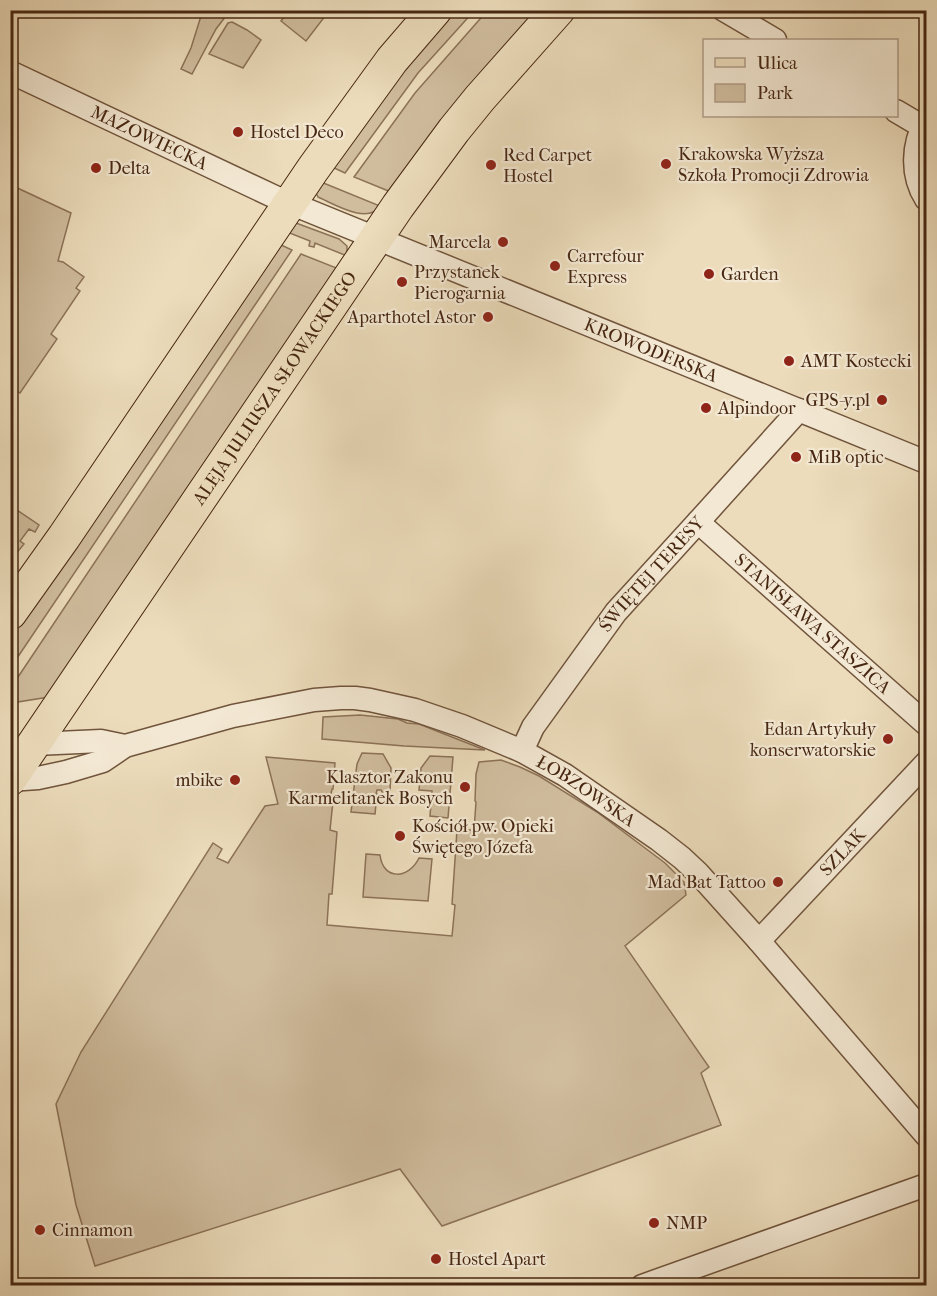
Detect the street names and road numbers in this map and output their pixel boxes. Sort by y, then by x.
street label: MAZOWIECKA [87,101,211,174]
street label: ALEJA JULIUSZA SŁOWACKIEGO [188,267,361,510]
street label: KROWODERSKA [581,314,721,387]
street label: ŚWIĘTEJ TERESY [594,512,709,636]
street label: STANISŁAWA STASZICA [730,549,895,698]
street label: ŁOBZOWSKA [533,751,640,831]
street label: SZLAK [815,823,870,880]

